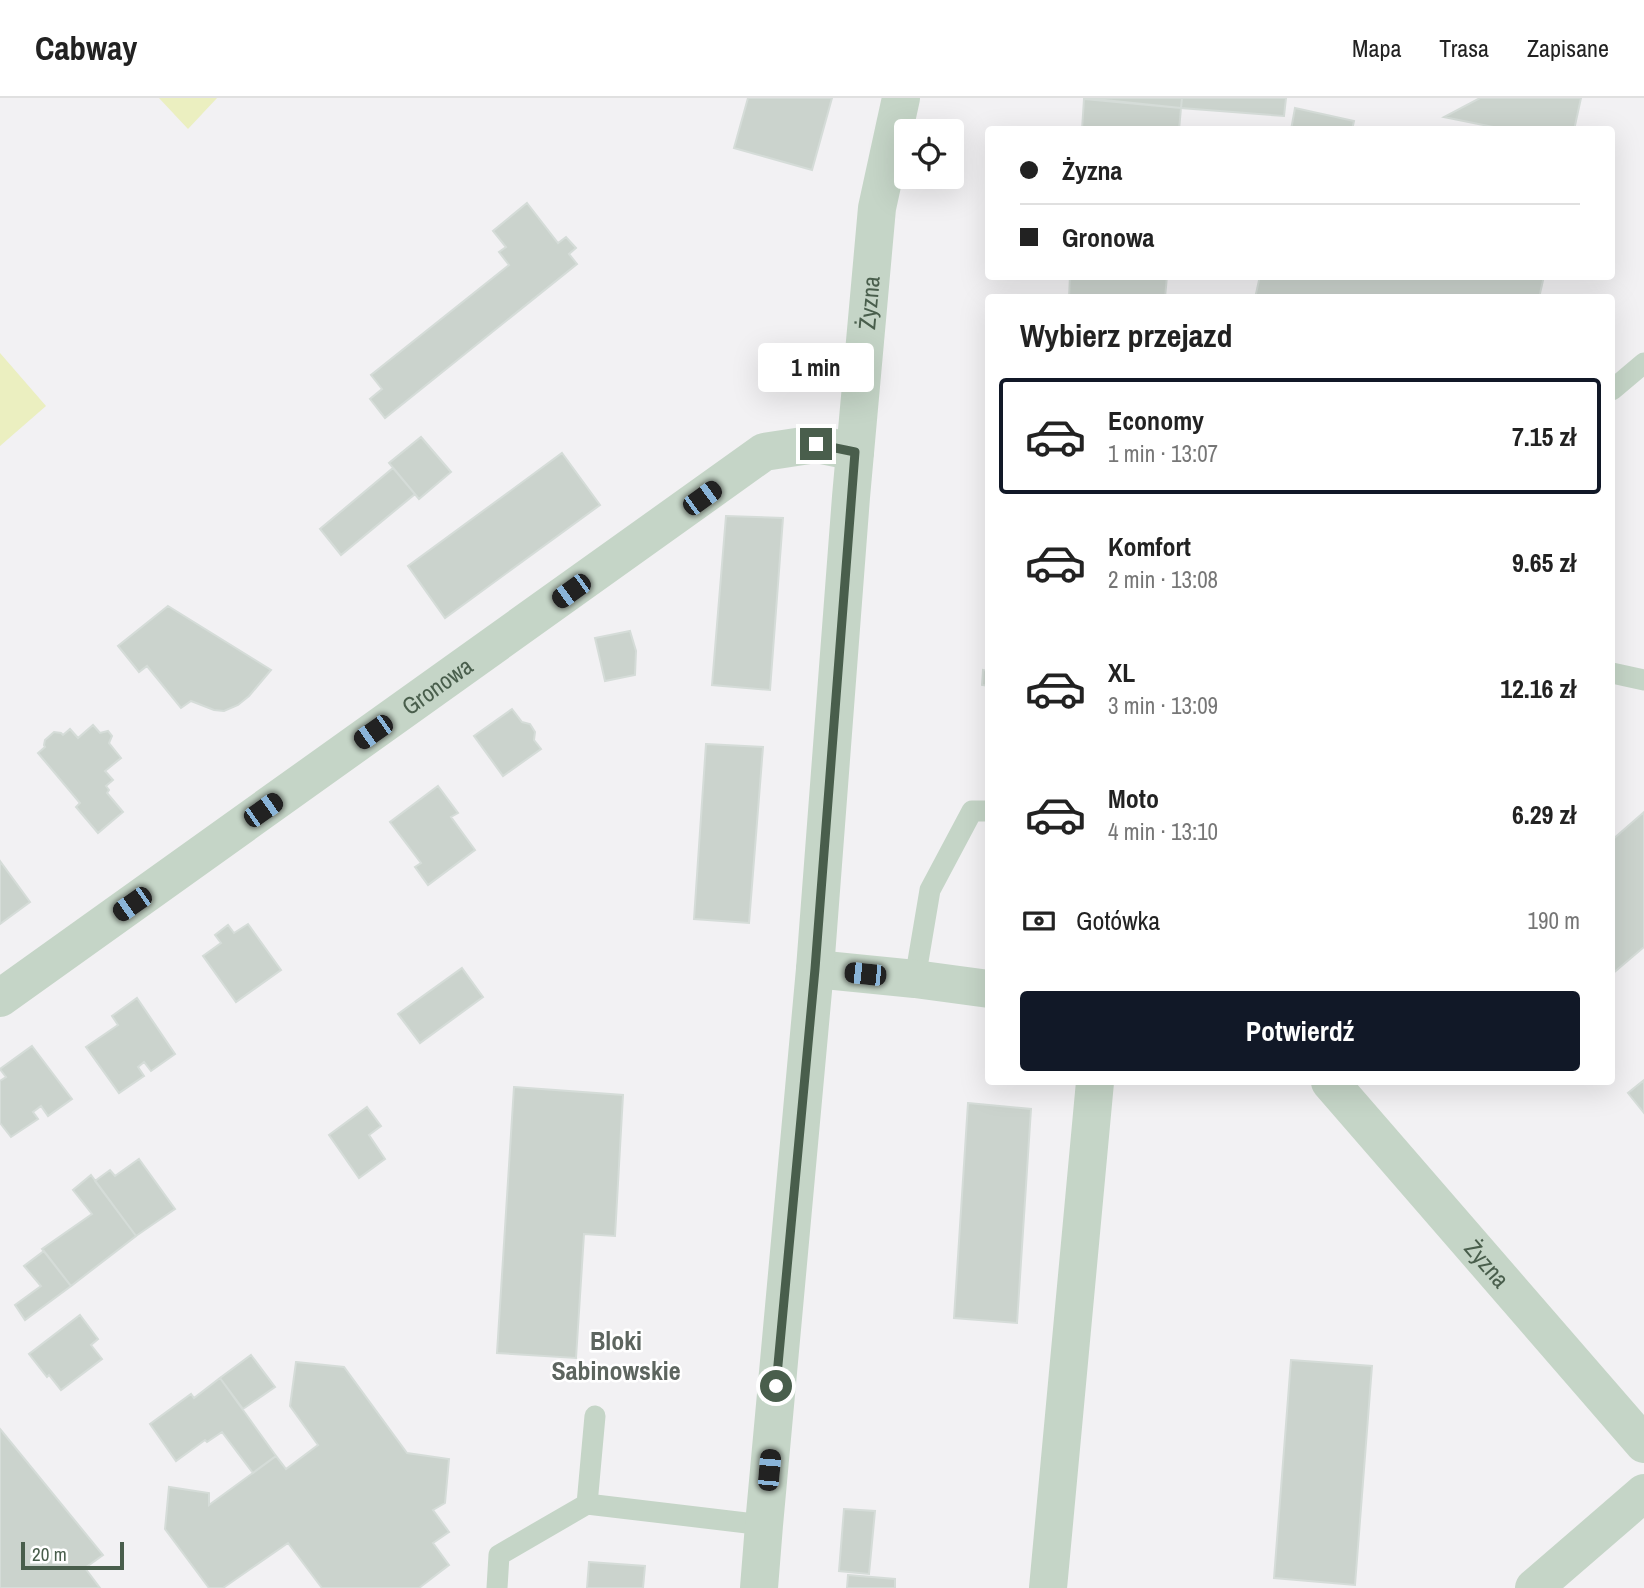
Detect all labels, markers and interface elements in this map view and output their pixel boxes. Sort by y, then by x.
text: Cabway [35,26,137,70]
text: Mapa [1352,32,1401,64]
text: Trasa [1439,32,1489,64]
text: Zapisane [1527,32,1609,64]
map controls [894,119,964,189]
button: locate [894,119,964,189]
text: Żyzna [1062,153,1122,188]
text: Gronowa [1062,220,1154,255]
street label: Żyzna [850,275,887,331]
text: Wybierz przejazd [1020,314,1232,357]
callout: 1 min [758,342,874,392]
text: 1 min [791,352,841,383]
text: Economy [1108,403,1204,438]
icon: car [1024,405,1087,468]
text: 7.15 zł [1512,419,1576,454]
route end [800,428,832,460]
text: 1 min · 13:07 [1108,438,1218,469]
car [679,477,726,519]
text: Komfort [1108,529,1191,564]
icon: car [1024,531,1087,594]
text: 9.65 zł [1512,545,1576,580]
text: 2 min · 13:08 [1108,564,1218,595]
car [548,570,595,612]
street label: Gronowa [395,649,479,722]
text: XL [1108,655,1135,690]
icon: car [1024,657,1087,720]
text: 12.16 zł [1500,671,1576,706]
text: 3 min · 13:09 [1108,690,1218,721]
car [350,711,397,753]
text: Moto [1108,781,1159,816]
icon: car [1024,783,1087,846]
car [240,789,287,831]
text: 6.29 zł [1512,797,1576,832]
text: 4 min · 13:10 [1108,816,1218,847]
car [109,883,156,925]
icon: cash [1020,902,1058,940]
text: Gotówka [1076,903,1160,938]
text: 190 m [1528,905,1580,936]
car [844,961,887,987]
button: Potwierdź [1020,991,1580,1071]
street label: Żyzna [1458,1233,1517,1294]
district label: Bloki Sabinowskie [551,1323,681,1388]
route start [760,1370,792,1402]
car [757,1448,782,1492]
scale bar [21,1539,124,1571]
text: 20 m [32,1541,67,1567]

